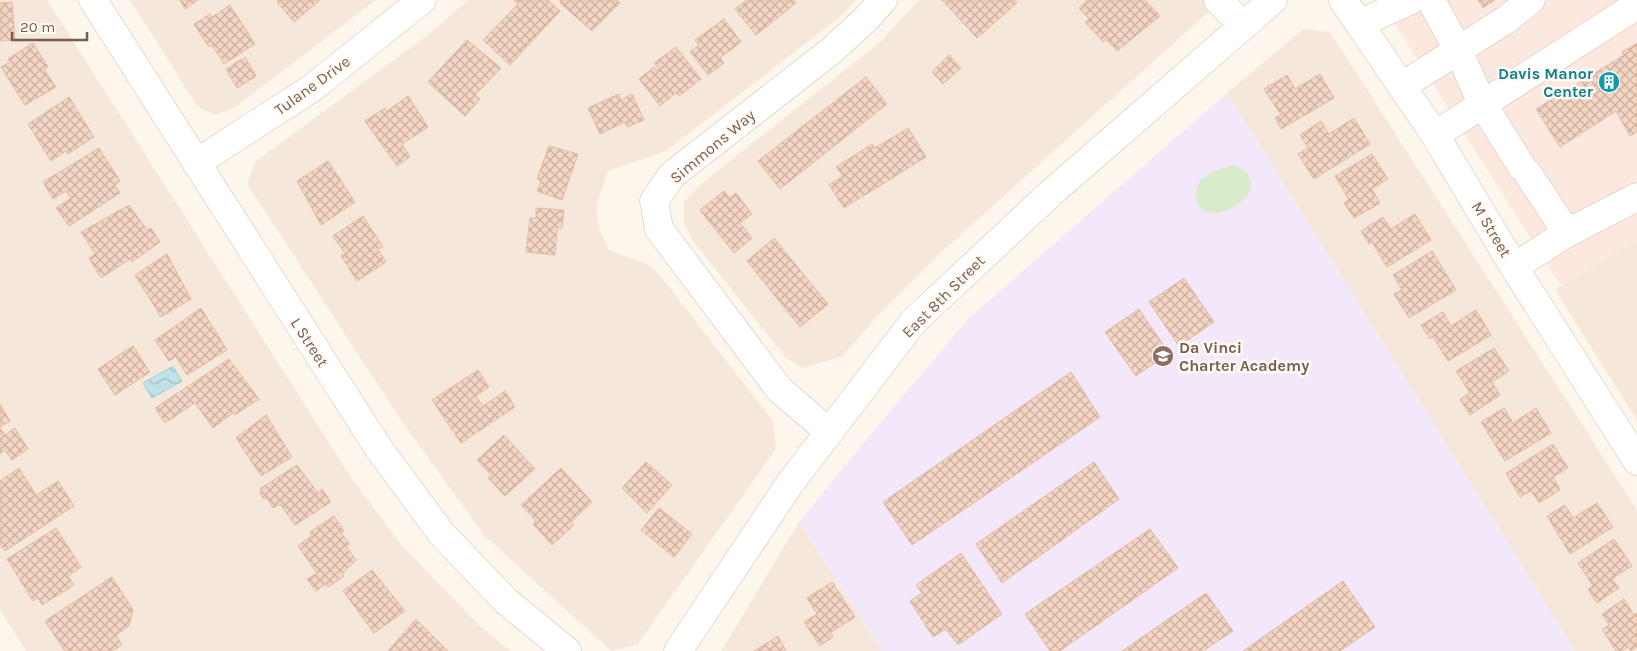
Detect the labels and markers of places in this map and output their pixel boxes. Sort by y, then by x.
place label: Davis Manor Center [1498,64,1594,101]
building icon: Davis Manor Center [1597,70,1621,94]
place label: Da Vinci Charter Academy [1179,338,1309,375]
school or university icon: Da Vinci Charter Academy [1151,344,1175,368]

